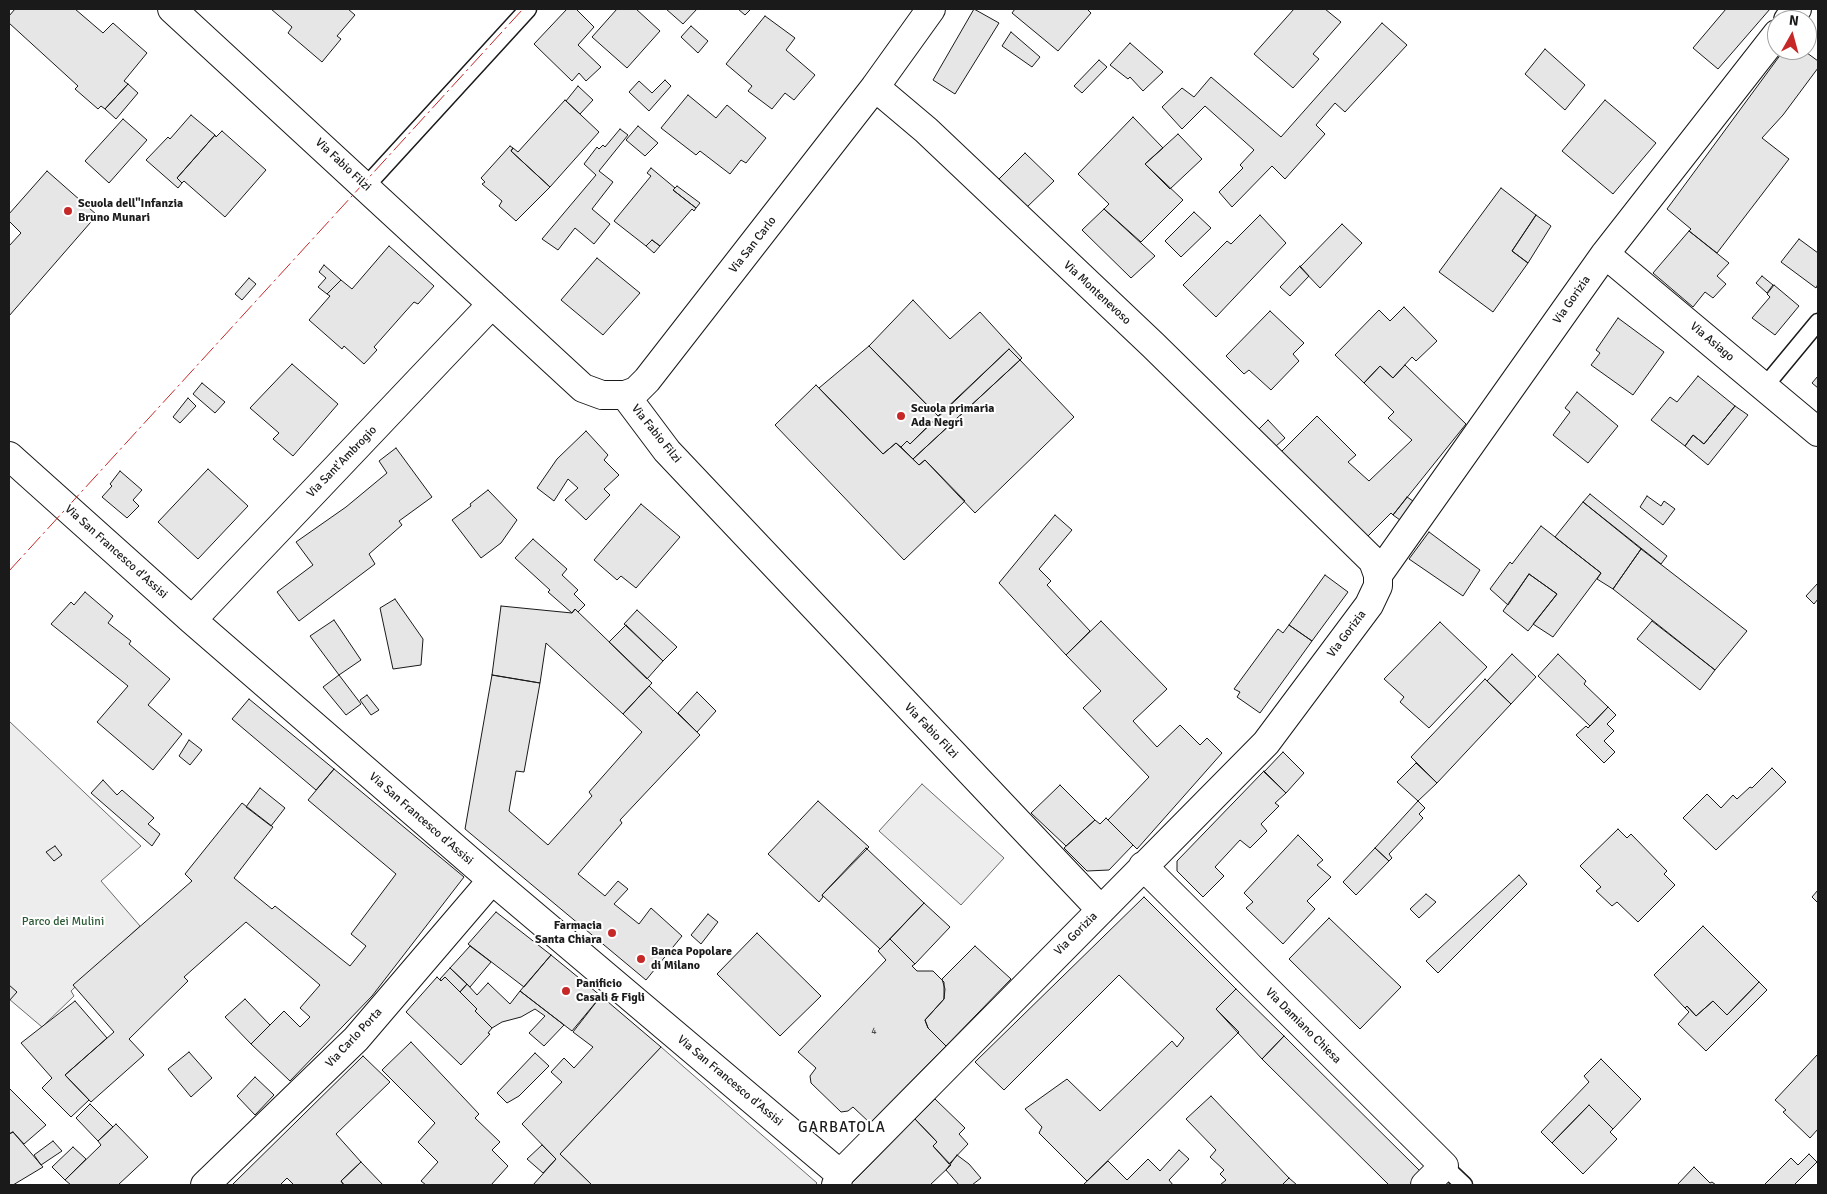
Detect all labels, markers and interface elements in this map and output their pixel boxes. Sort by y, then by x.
north arrow [1767,10,1817,60]
text: N [1788,12,1800,30]
street label: Via Fabio Filzi [312,135,374,195]
place label: Scuola dell"Infanzia Bruno Munari [78,197,183,225]
marker: Scuola dell"Infanzia Bruno Munari [62,205,74,217]
street label: Via San Carlo [726,214,780,276]
street label: Via Montenevoso [1060,258,1134,328]
street label: Via Gorizia [1550,273,1594,327]
street label: Via Asiago [1687,319,1737,365]
street label: Via Fabio Filzi [628,402,684,466]
place label: Scuola primaria Ada Negri [911,402,994,430]
marker: Scuola primaria Ada Negri [895,410,907,422]
street label: Via Sant'Ambrogio [304,423,380,501]
street label: Via San Francesco d'Assisi [62,502,170,602]
street label: Via Gorizia [1325,608,1369,660]
street label: Via Fabio Filzi [901,700,961,762]
street label: Via San Francesco d'Assisi [366,770,476,868]
street label: Via Gorizia [1051,909,1101,959]
park label: Parco dei Mulini [22,915,104,929]
place label: Farmacia Santa Chiara [535,919,602,947]
marker: Farmacia Santa Chiara [606,927,618,939]
place label: Banca Popolare di Milano [651,945,732,973]
marker: Banca Popolare di Milano [635,953,647,965]
place label: Panificio Casali & Figli [576,977,645,1005]
marker: Panificio Casali & Figli [560,985,572,997]
street label: Via Damiano Chiesa [1262,985,1344,1067]
street label: Via Carlo Porta [323,1005,385,1071]
house number: 4 [871,1025,877,1037]
street label: Via San Francesco d'Assisi [674,1033,786,1129]
district label: GARBATOLA [797,1119,887,1137]

